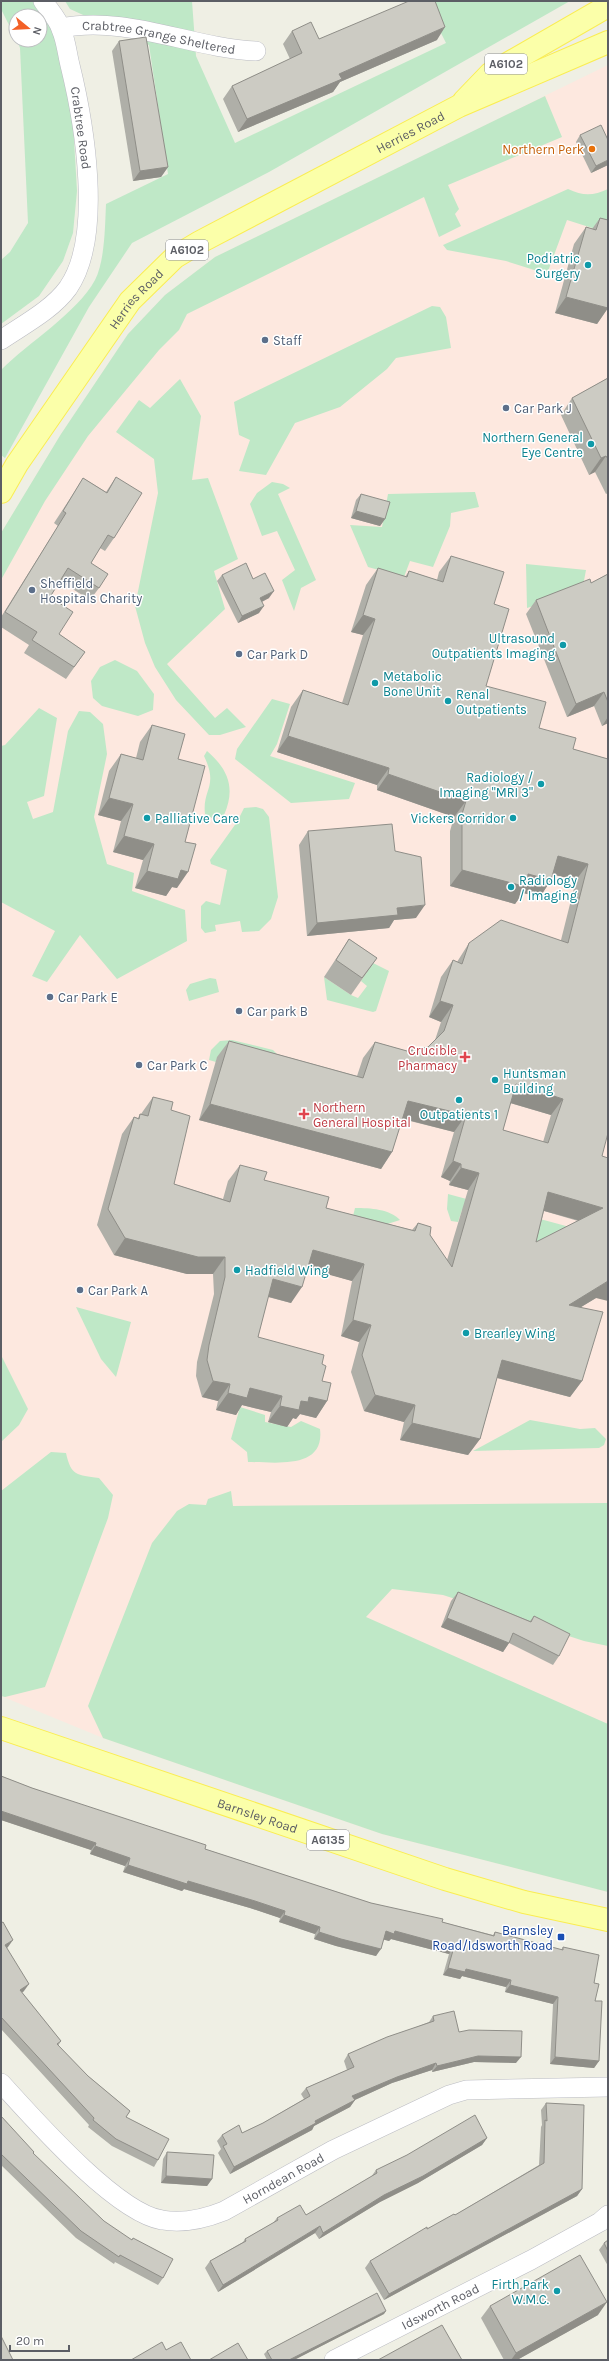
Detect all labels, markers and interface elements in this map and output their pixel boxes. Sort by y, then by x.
north arrow [8,8,48,48]
street label: Crabtree Grange Sheltered [82,17,236,57]
text: N [30,25,44,37]
road number: A6102 [485,54,527,74]
street label: Crabtree Road [68,86,94,170]
street label: Herries Road [373,108,447,156]
place label: Northern Perk [502,142,584,157]
marker: Northern Perk [587,144,597,154]
road number: A6102 [166,240,208,260]
place label: Podiatric Surgery [527,251,580,281]
marker: Podiatric Surgery [583,260,593,270]
street label: Herries Road [105,266,166,332]
place label: Staff [273,333,302,348]
marker: Staff [260,335,270,345]
place label: Car Park J [514,401,572,416]
marker: Car Park J [501,403,511,413]
place label: Northern General Eye Centre [482,430,583,460]
marker: Northern General Eye Centre [586,439,596,449]
place label: Sheffield Hospitals Charity [40,576,142,606]
marker: Sheffield Hospitals Charity [27,585,37,595]
place label: Ultrasound Outpatients Imaging [432,631,556,661]
marker: Ultrasound Outpatients Imaging [558,640,568,650]
place label: Car Park D [247,647,308,662]
marker: Car Park D [234,649,244,659]
place label: Metabolic Bone Unit [383,669,442,699]
marker: Metabolic Bone Unit [370,678,380,688]
place label: Renal Outpatients [456,687,527,717]
marker: Renal Outpatients [443,696,453,706]
place label: Radiology / Imaging "MRI 3" [439,770,533,800]
marker: Radiology / Imaging "MRI 3" [536,779,546,789]
place label: Palliative Care [155,811,240,826]
place label: Vickers Corridor [411,811,505,826]
marker: Palliative Care [142,813,152,823]
marker: Vickers Corridor [508,813,518,823]
place label: Radiology / Imaging [519,873,578,903]
marker: Radiology / Imaging [506,882,516,892]
place label: Car Park E [58,990,118,1005]
marker: Car Park E [45,992,55,1002]
place label: Car park B [247,1004,308,1019]
marker: Car park B [234,1006,244,1016]
place label: Crucible Pharmacy [398,1043,457,1073]
marker: Crucible Pharmacy [460,1052,470,1062]
place label: Car Park C [147,1058,207,1073]
marker: Car Park C [134,1060,144,1070]
place label: Huntsman Building [503,1066,566,1096]
marker: Huntsman Building [490,1075,500,1085]
marker: Outpatients 1 [454,1095,464,1105]
place label: Northern General Hospital [313,1100,411,1130]
place label: Outpatients 1 [420,1107,498,1122]
marker: Northern General Hospital [298,1108,310,1120]
place label: Hadfield Wing [245,1263,329,1278]
marker: Hadfield Wing [232,1265,242,1275]
place label: Car Park A [88,1283,148,1298]
marker: Car Park A [75,1285,85,1295]
place label: Brearley Wing [474,1326,556,1341]
marker: Brearley Wing [461,1328,471,1338]
street label: Barnsley Road [215,1795,300,1836]
road number: A6135 [307,1830,349,1850]
place label: Barnsley Road/Idsworth Road [432,1923,553,1953]
marker: Barnsley Road/Idsworth Road [556,1932,566,1942]
street label: Horndean Road [240,2149,326,2207]
place label: Firth Park W.M.C. [491,2277,549,2307]
street label: Idsworth Road [399,2280,482,2332]
marker: Firth Park W.M.C. [552,2286,562,2296]
scale bar [10,2327,69,2353]
text: 20 m [16,2334,44,2348]

